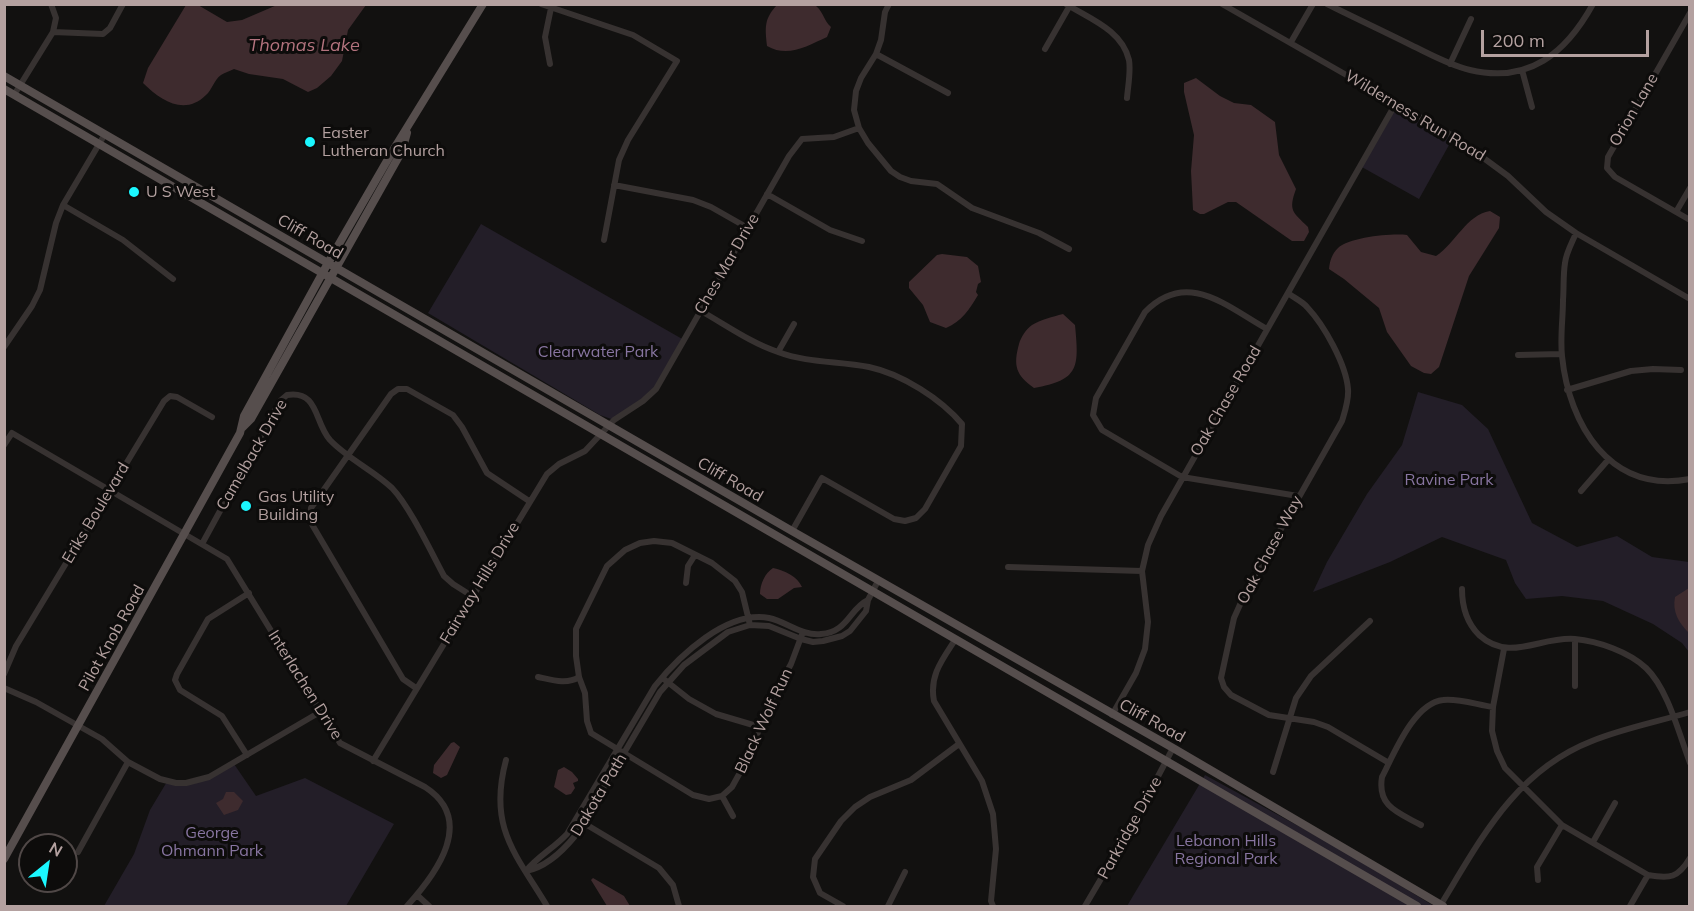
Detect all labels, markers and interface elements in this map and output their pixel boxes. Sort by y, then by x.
scale bar [1484,18,1652,56]
text: 200 m [1492,29,1545,52]
water label: Thomas Lake [248,35,360,57]
street label: Wilderness Run Road [1341,66,1489,166]
street label: Orion Lane [1605,70,1663,150]
place label: Easter Lutheran Church [322,123,445,161]
marker: Easter Lutheran Church [303,135,317,149]
place label: U S West [146,182,215,202]
marker: U S West [127,185,141,199]
street label: Ches Mar Drive [690,210,764,318]
street label: Cliff Road [274,211,346,263]
park label: Clearwater Park [538,342,658,362]
street label: Oak Chase Road [1187,342,1265,460]
street label: Camelback Drive [212,396,292,514]
street label: Cliff Road [694,454,766,506]
street label: Eriks Boulevard [58,459,134,567]
park label: Ravine Park [1405,470,1493,490]
place label: Gas Utility Building [258,487,334,525]
street label: Oak Chase Way [1233,493,1307,607]
marker: Gas Utility Building [239,499,253,513]
street label: Fairway Hills Drive [436,519,524,647]
street label: Pilot Knob Road [75,582,149,694]
street label: Interlachen Drive [264,627,346,743]
street label: Black Wolf Run [731,665,797,777]
street label: Cliff Road [1116,695,1188,747]
street label: Dakota Path [567,750,631,840]
street label: Parkridge Drive [1094,773,1166,883]
park label: George Ohmann Park [161,823,263,861]
park label: Lebanon Hills Regional Park [1175,831,1277,869]
north arrow [18,833,78,893]
text: N [46,837,66,861]

